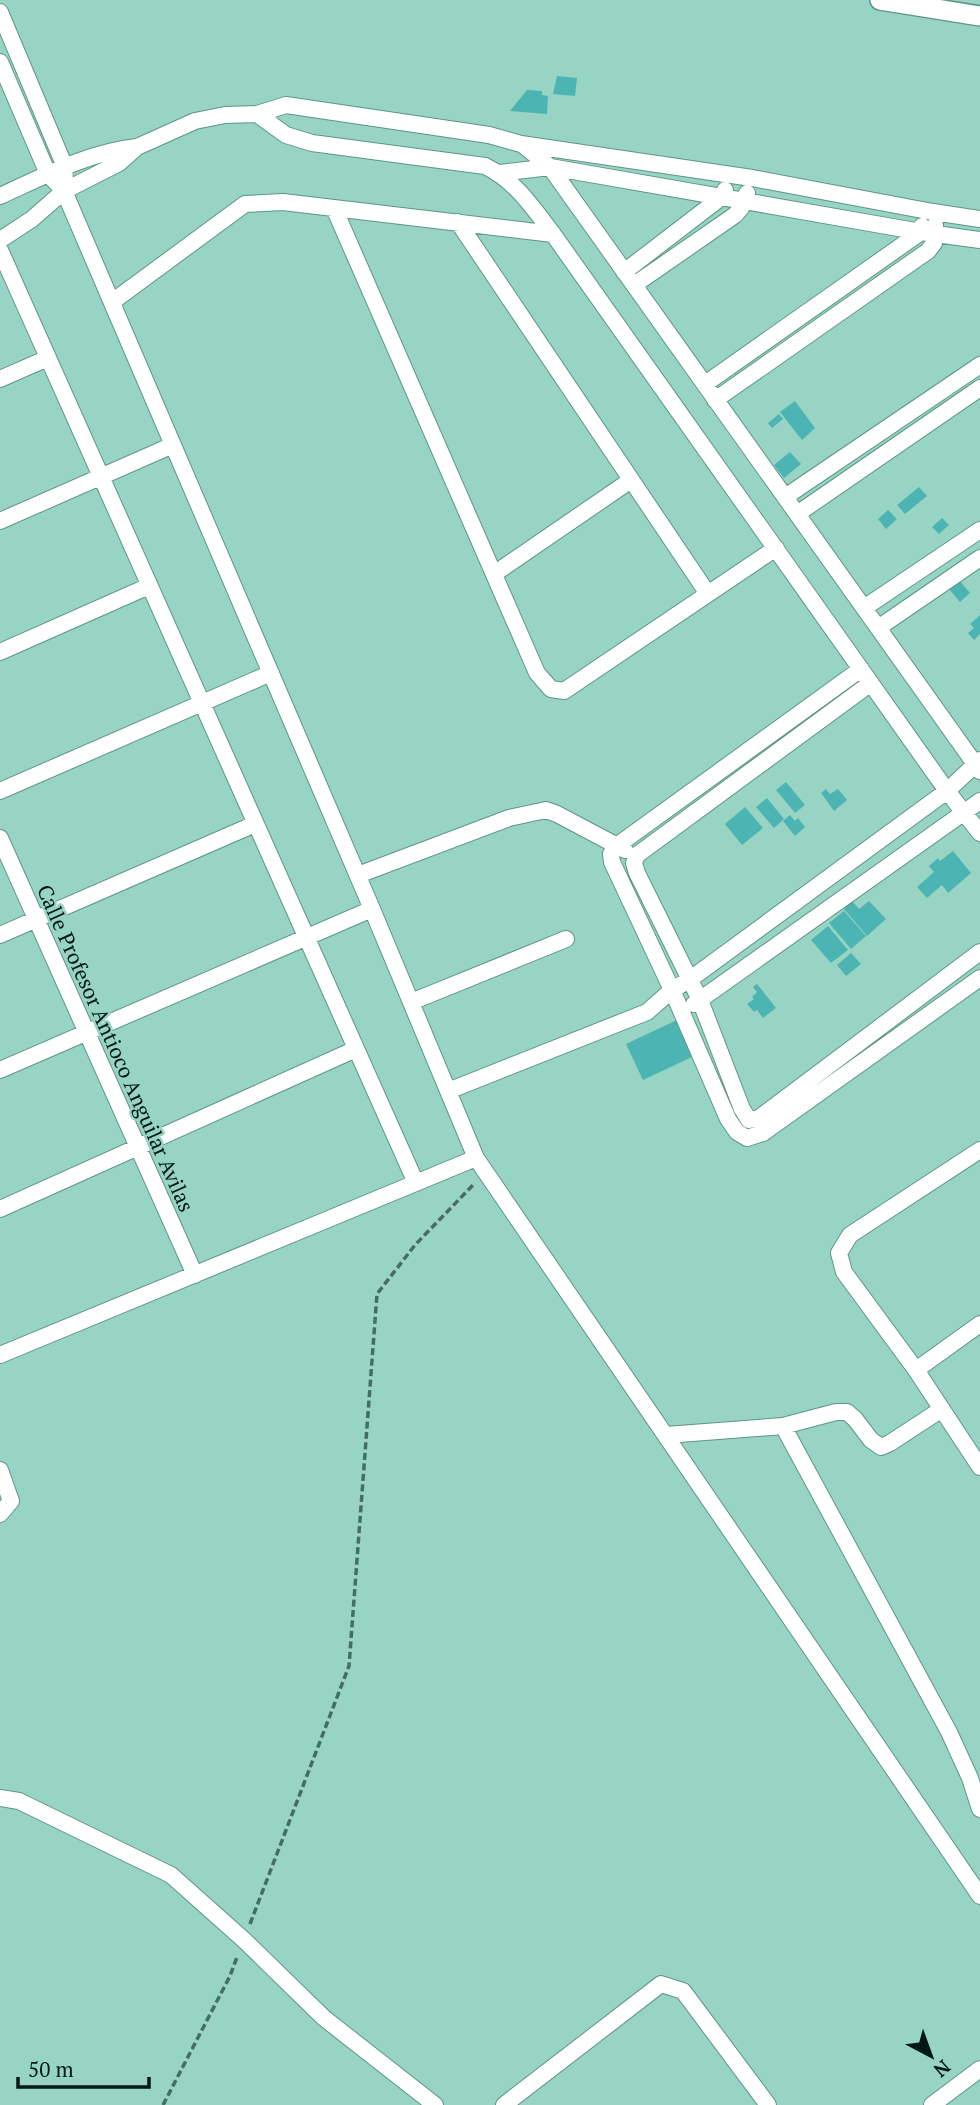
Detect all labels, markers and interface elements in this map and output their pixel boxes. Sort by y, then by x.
street label: Calle Profesor Antioco Anguilar Avilas [31,880,201,1216]
north arrow [896,2021,966,2091]
scale bar [18,2046,149,2090]
text: 50 m [28,2055,74,2083]
text: N [928,2055,956,2084]

